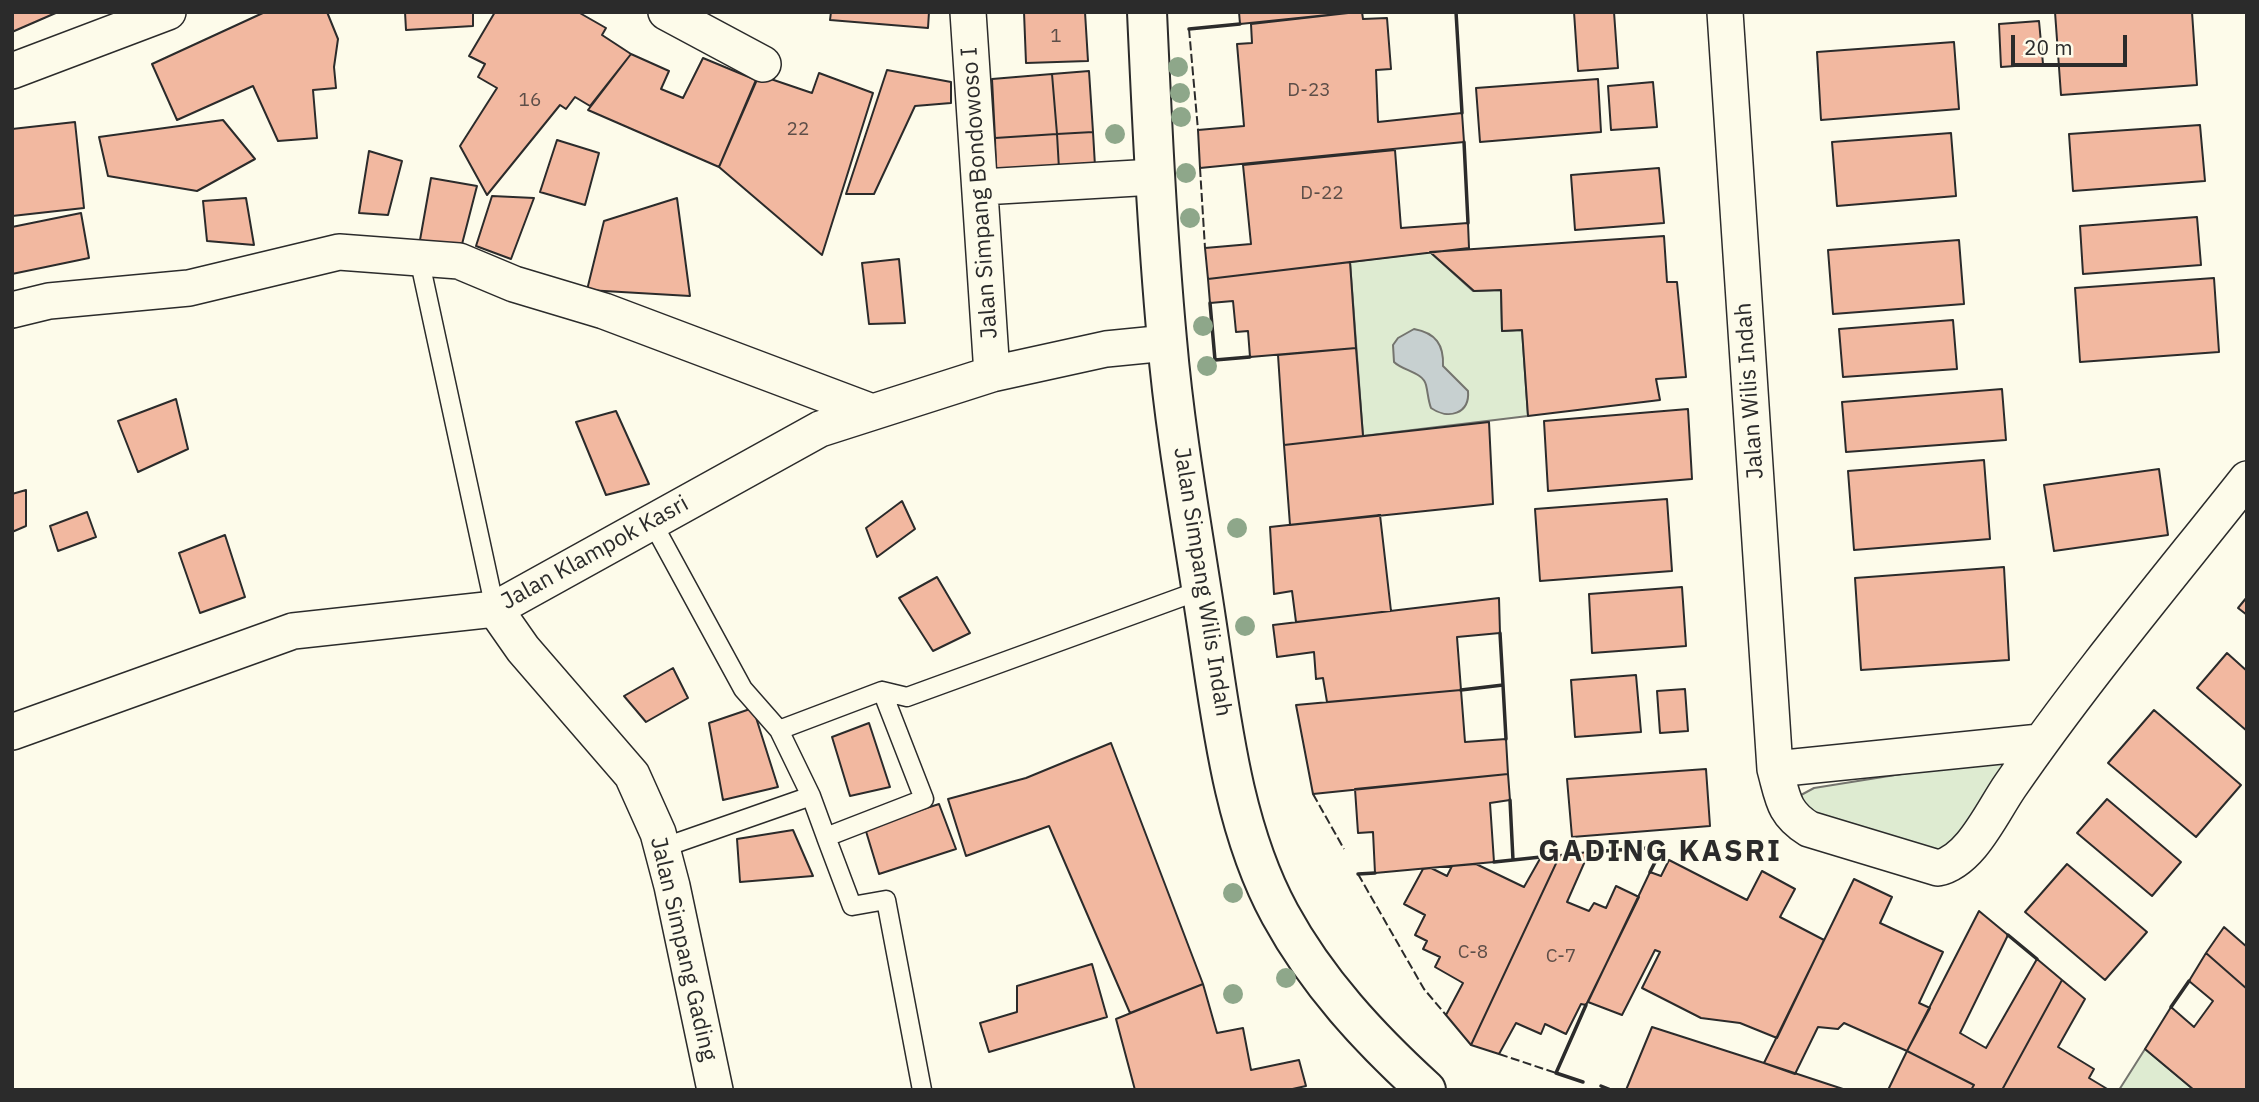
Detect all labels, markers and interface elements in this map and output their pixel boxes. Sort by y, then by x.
scale bar [2014,21,2130,65]
house number: 1 [1050,26,1062,48]
text: 20 m [2024,33,2073,61]
street label: Jalan Simpang Bondowoso I [956,46,1004,340]
house number: D-23 [1287,80,1331,102]
house number: 16 [519,90,541,112]
house number: 22 [787,119,809,141]
house number: D-22 [1300,183,1344,205]
street label: Jalan Wilis Indah [1730,302,1770,480]
street label: Jalan Simpang Wilis Indah [1167,445,1237,719]
street label: Jalan Klampok Kasri [497,490,693,616]
street label: Jalan Simpang Gading [644,834,722,1064]
district label: GADING KASRI [1540,834,1780,870]
house number: C-8 [1458,942,1488,964]
house number: C-7 [1546,946,1576,968]

